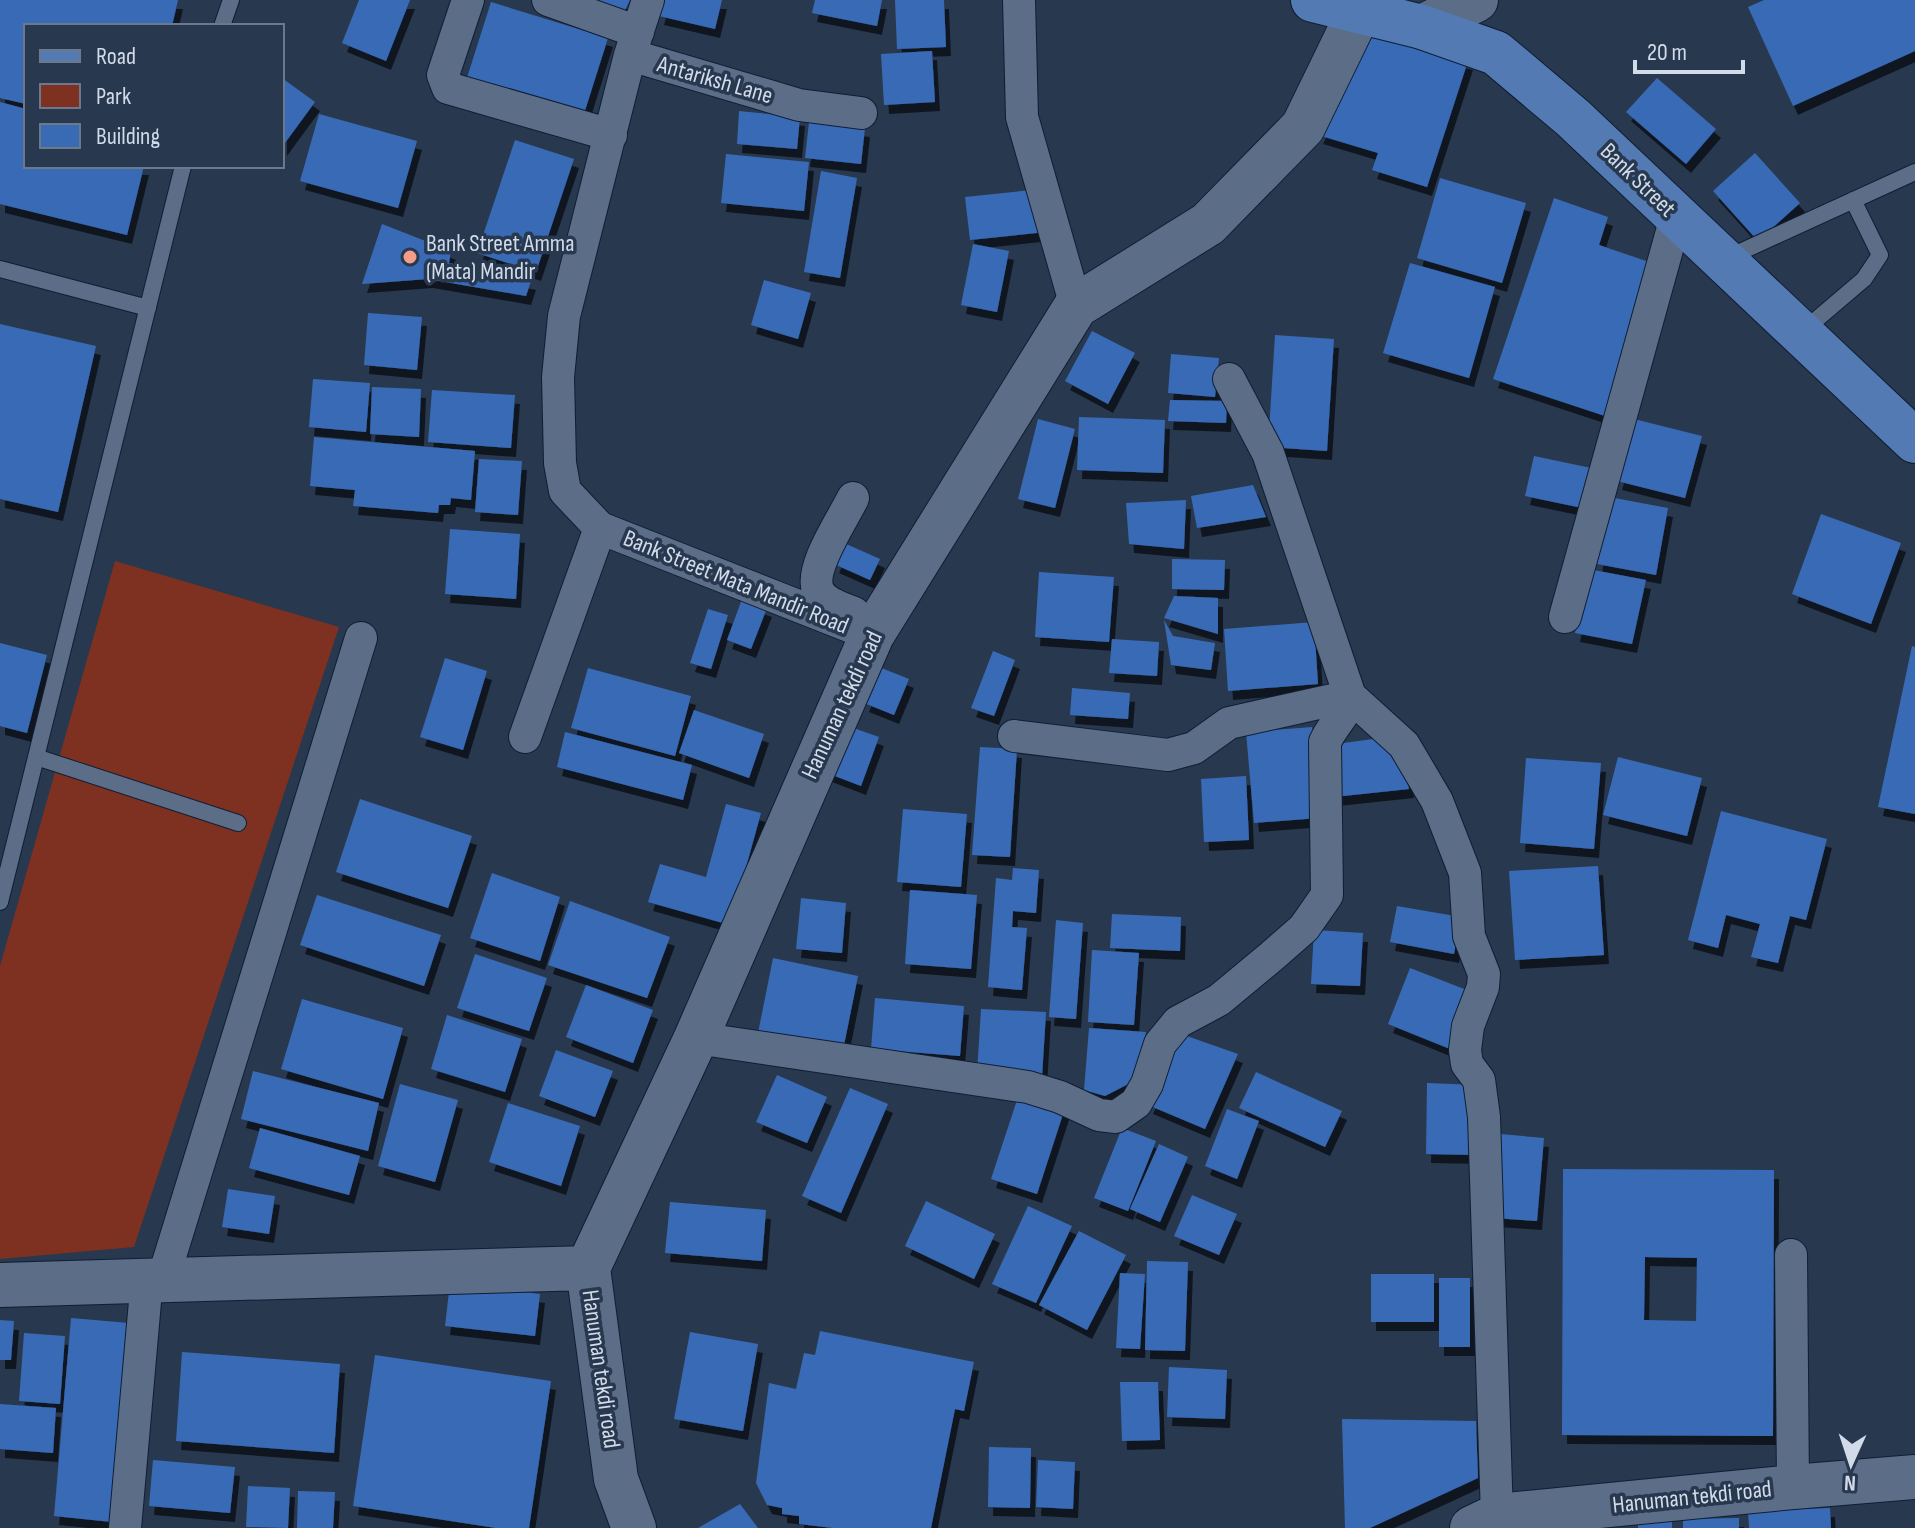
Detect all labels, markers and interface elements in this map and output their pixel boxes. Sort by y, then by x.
legend [24,24,284,168]
scale bar [1635,24,1743,74]
text: 20 m [1647,38,1687,67]
text: Road [96,42,136,71]
street label: Antariksh Lane [653,49,776,110]
text: Park [96,82,131,111]
text: Building [96,122,160,151]
street label: Bank Street [1594,137,1682,223]
place label: Bank Street Amma (Mata) Mandir [426,229,575,286]
marker: Bank Street Amma (Mata) Mandir [401,248,419,266]
street label: Bank Street Mata Mandir Road [619,524,853,640]
street label: Hanuman tekdi road [795,626,889,784]
street label: Hanuman tekdi road [576,1288,626,1450]
north arrow [1811,1424,1891,1504]
text: N [1843,1469,1857,1496]
street label: Hanuman tekdi road [1611,1474,1773,1520]

